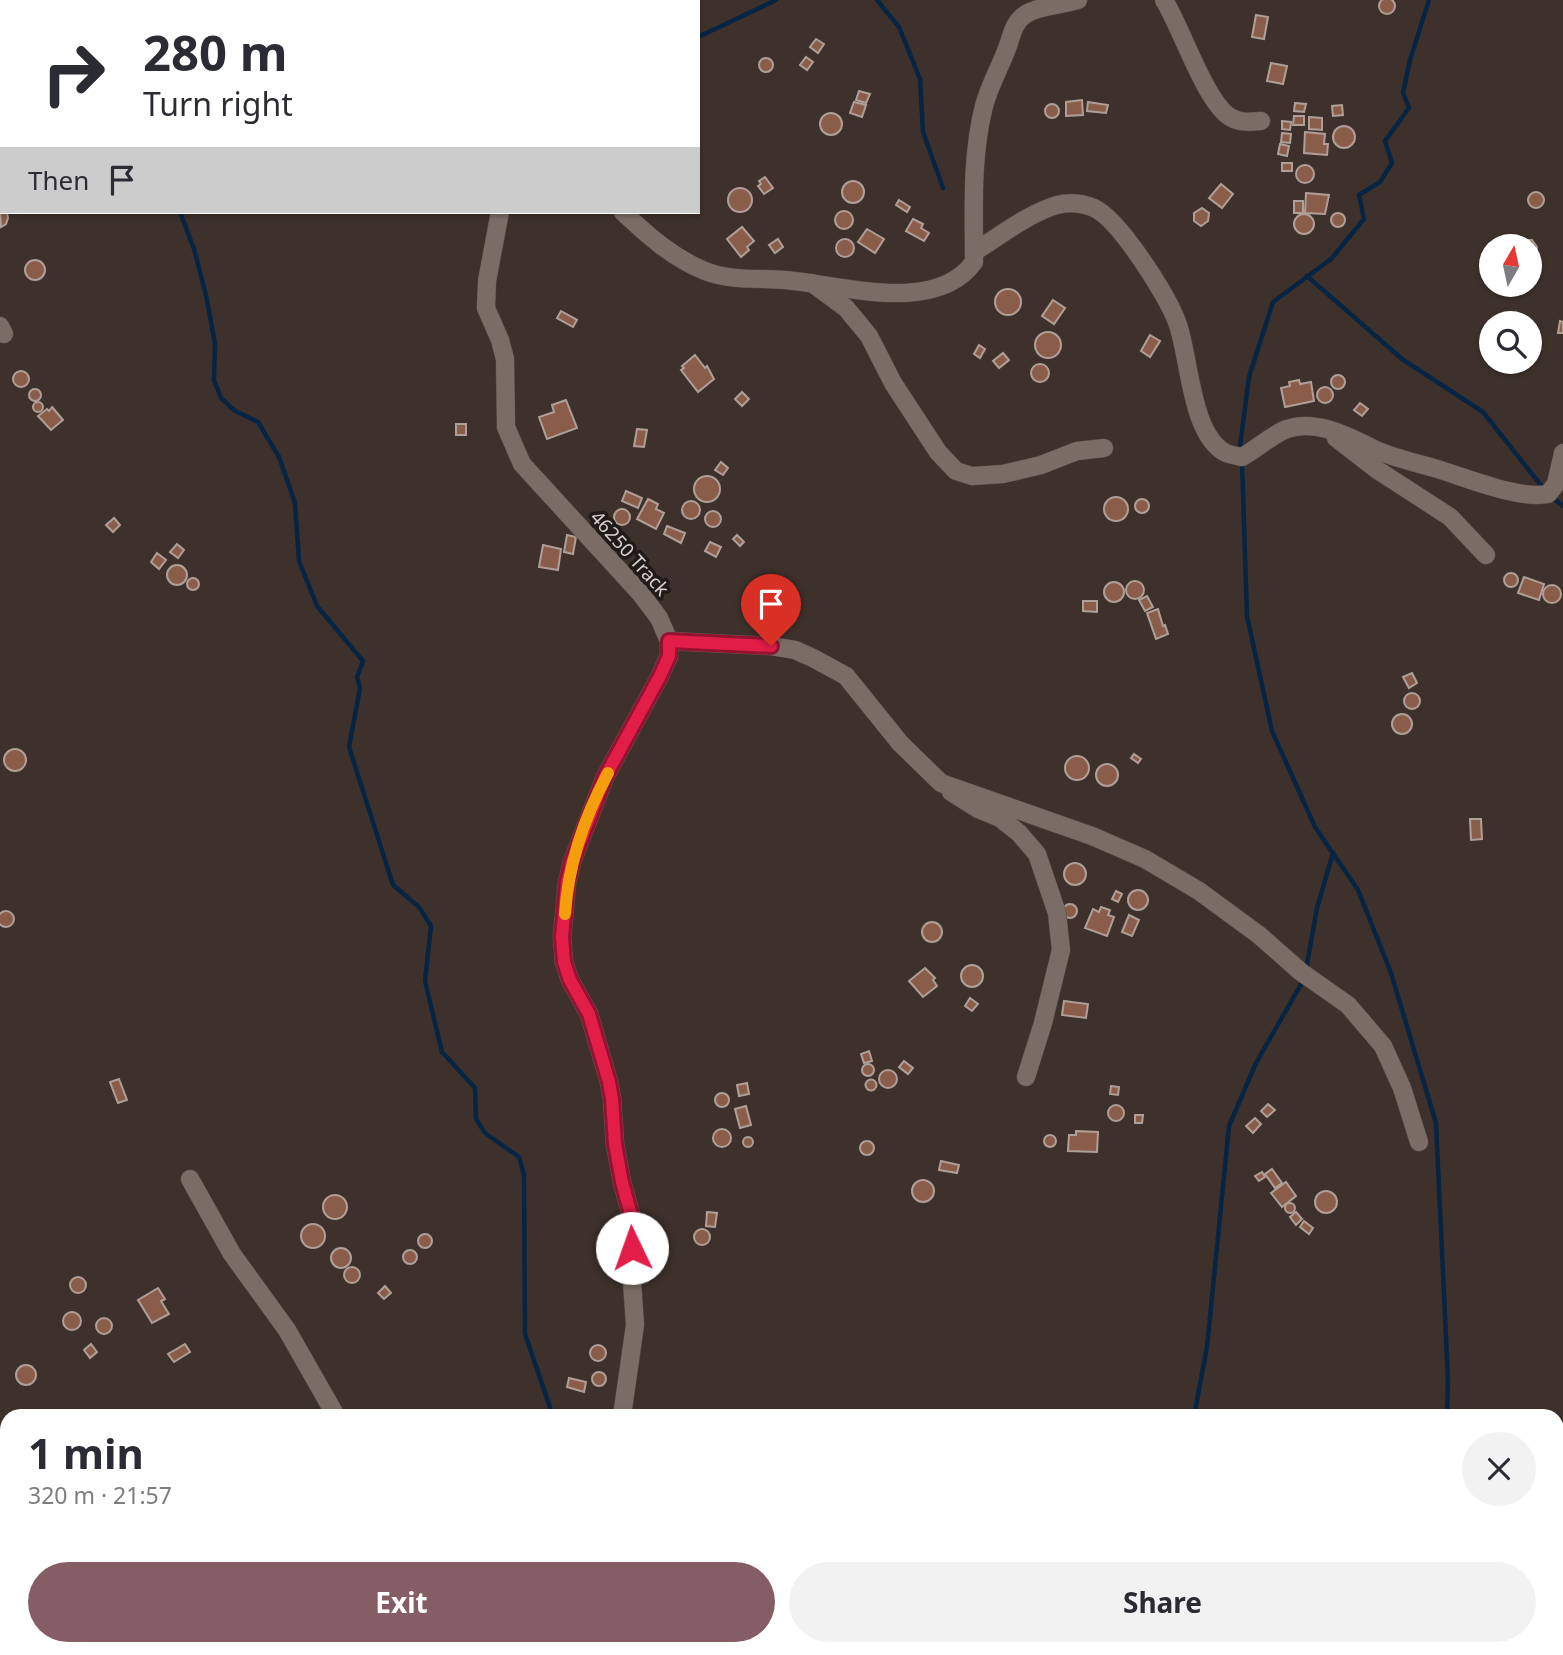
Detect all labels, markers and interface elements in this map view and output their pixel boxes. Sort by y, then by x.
text: 280 m [143,19,288,85]
icon: right [28,28,119,119]
text: Turn right [143,82,293,125]
icon: arrive [103,161,141,199]
text: Then [28,162,89,198]
north arrow [1479,234,1542,298]
map controls [1479,234,1542,374]
button: search [1479,311,1542,374]
street label: 46250 Track [585,505,675,601]
pin [741,574,801,646]
icon: arrive [752,585,790,623]
position arrow [595,1211,669,1285]
text: 1 min [28,1424,144,1481]
button: close [1462,1432,1536,1506]
text: 320 m · 21:57 [28,1479,172,1511]
button: Exit [28,1562,775,1642]
button: Share [789,1562,1536,1642]

